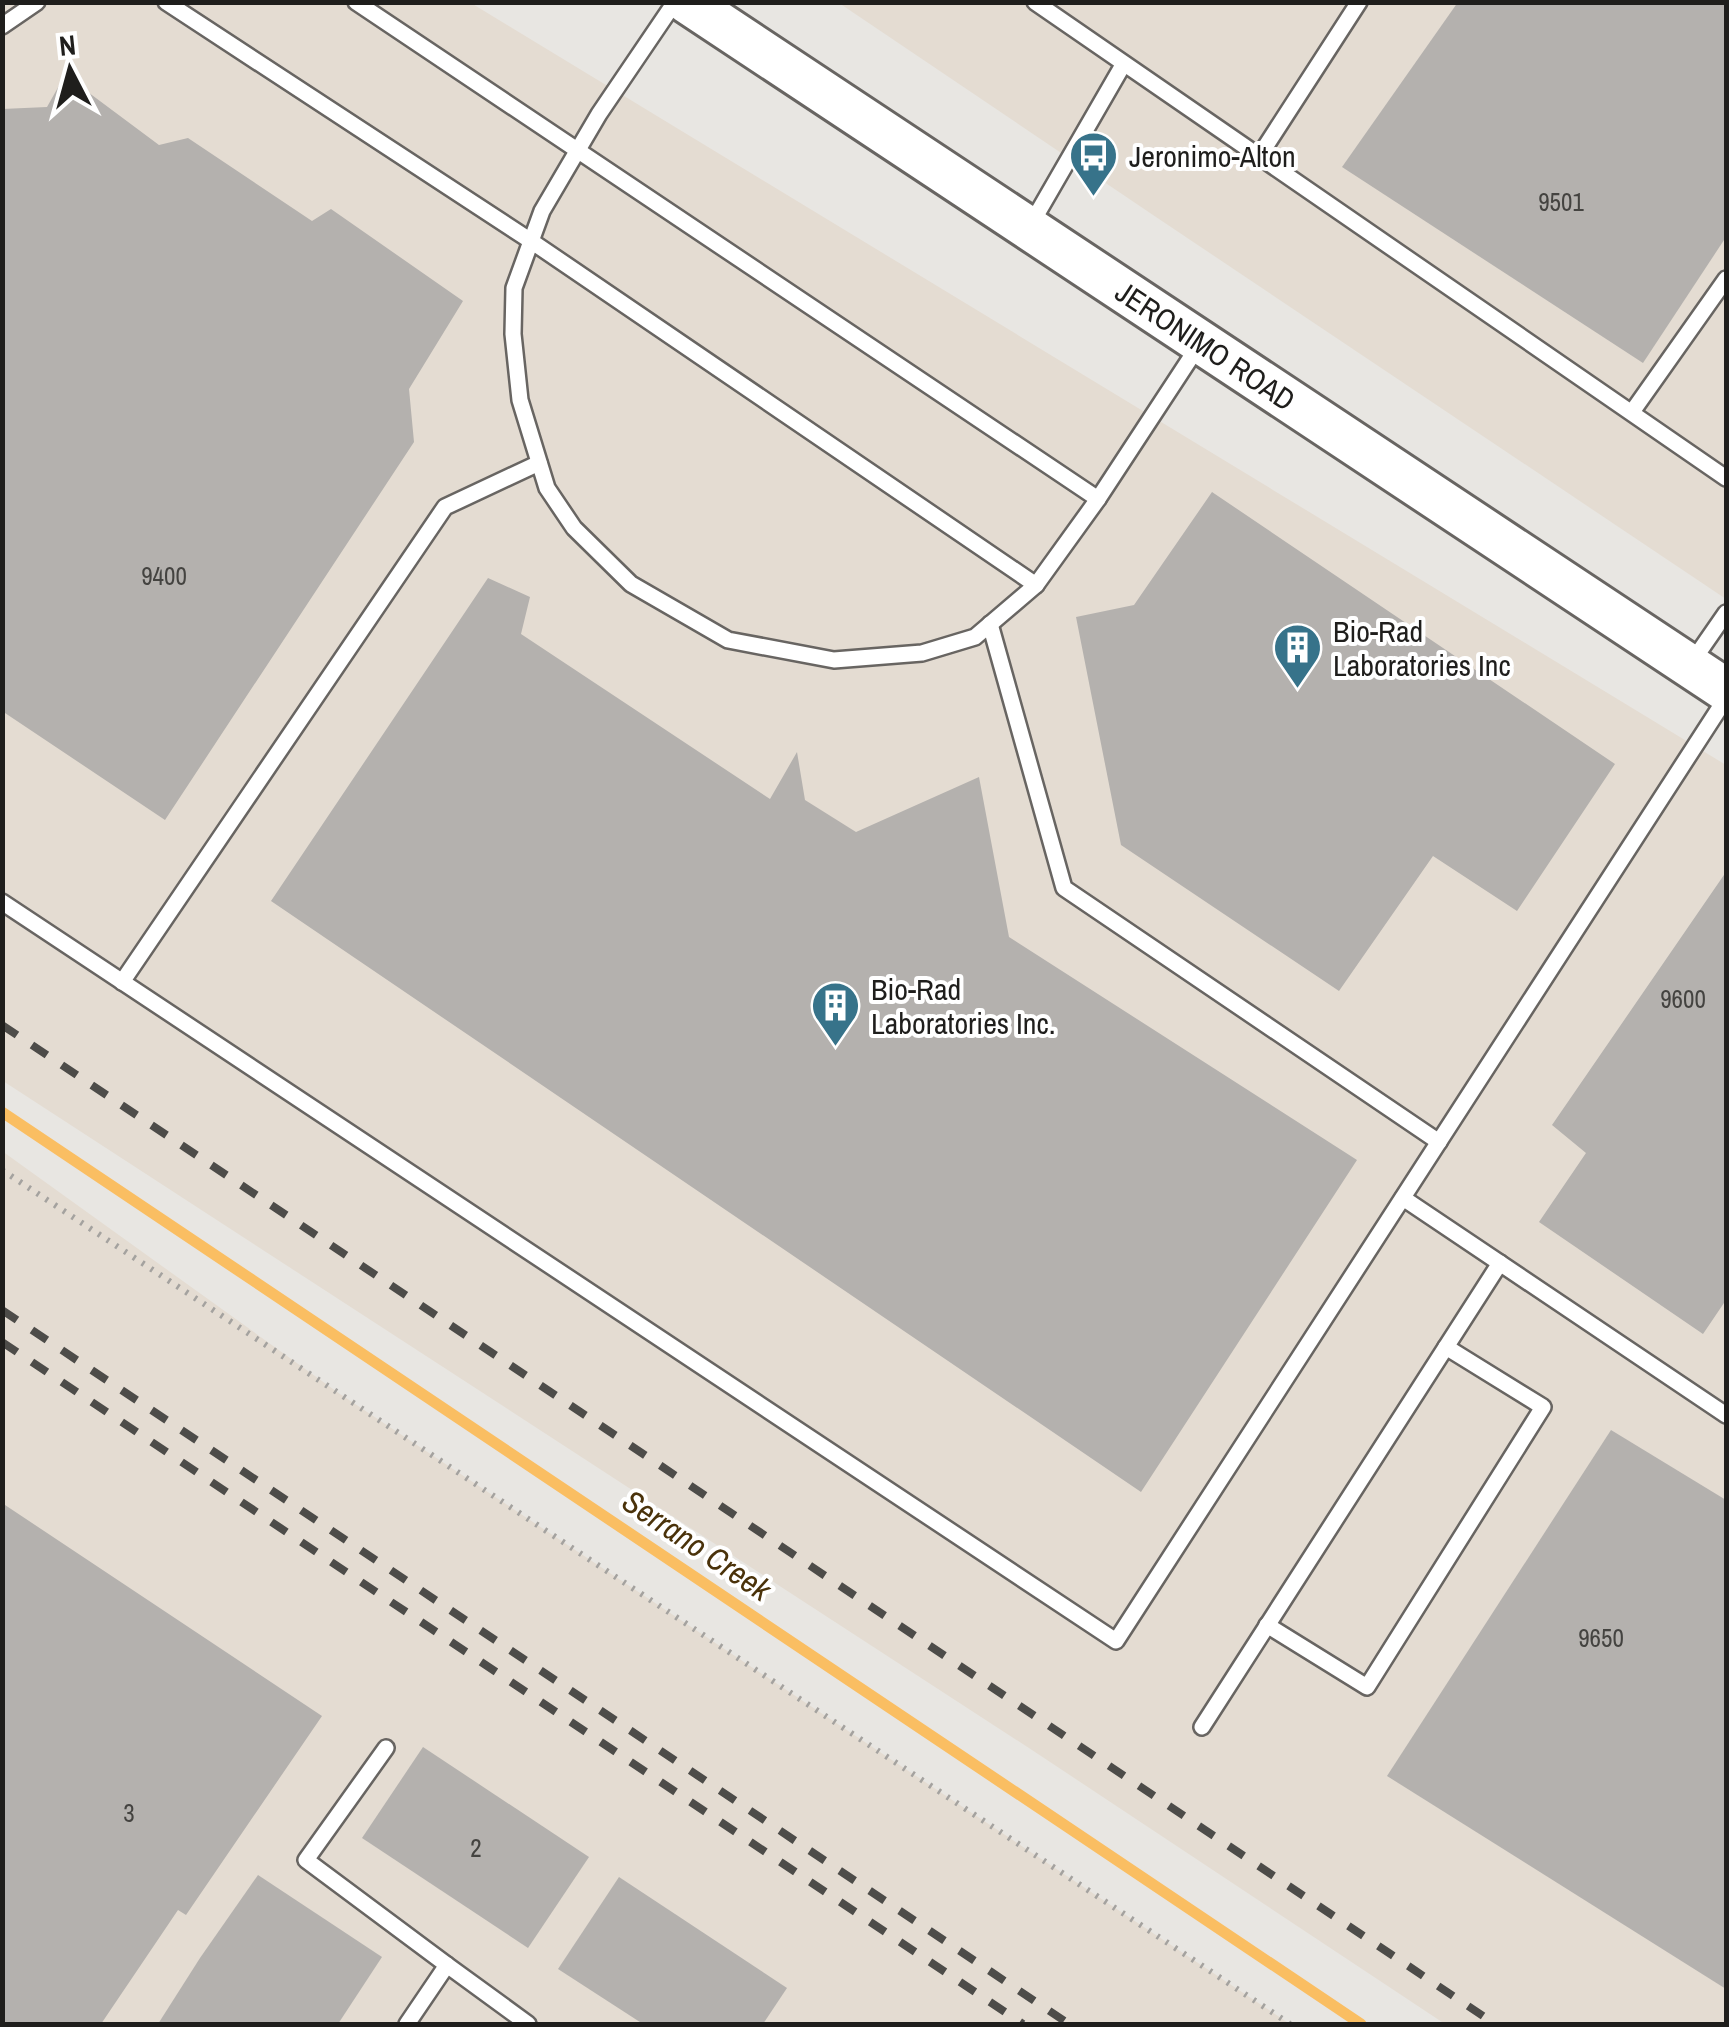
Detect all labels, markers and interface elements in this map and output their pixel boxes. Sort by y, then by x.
north arrow [20,20,120,120]
text: N [57,25,78,65]
bus stop icon: Jeronimo-Alton [1068,130,1120,198]
place label: Jeronimo-Alton [1129,136,1296,176]
house number: 9501 [1538,185,1584,219]
street label: JERONIMO ROAD [1108,271,1303,419]
house number: 9400 [141,559,187,593]
place label: Bio-Rad Laboratories Inc [1333,611,1511,685]
building icon: Bio-Rad Laboratories Inc [1272,622,1324,690]
place label: Bio-Rad Laboratories Inc. [871,969,1056,1043]
building icon: Bio-Rad Laboratories Inc. [810,980,862,1048]
house number: 9600 [1660,982,1706,1016]
water label: Serrano Creek [614,1479,780,1611]
house number: 9650 [1578,1621,1624,1655]
house number: 3 [123,1796,135,1830]
house number: 2 [470,1831,482,1865]

